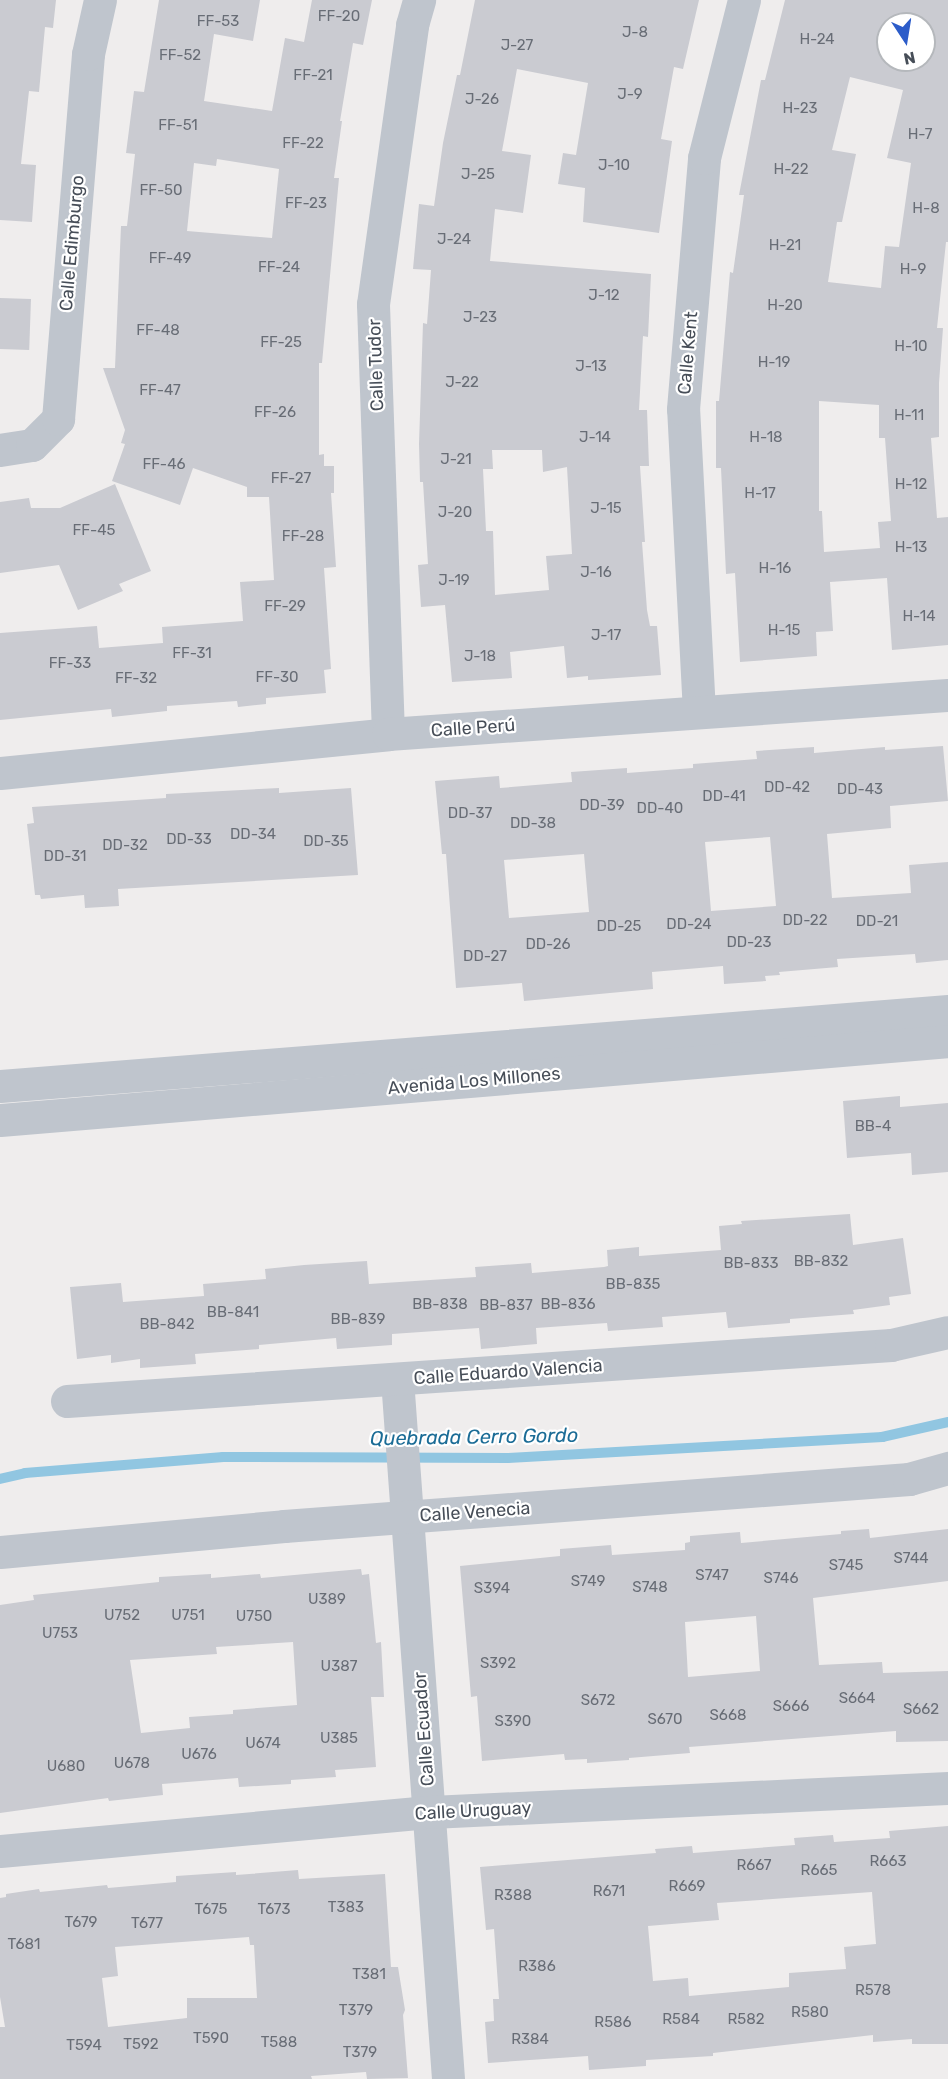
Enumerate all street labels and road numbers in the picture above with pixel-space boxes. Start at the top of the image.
street label: Calle Edimburgo [55,174,89,312]
street label: Calle Kent [674,311,702,395]
street label: Calle Tudor [364,318,388,412]
street label: Calle Perú [430,714,516,742]
street label: Avenida Los Millones [387,1063,561,1099]
street label: Calle Eduardo Valencia [413,1355,603,1389]
street label: Calle Venecia [419,1497,531,1527]
street label: Calle Ecuador [409,1671,439,1787]
street label: Calle Uruguay [414,1797,532,1825]

